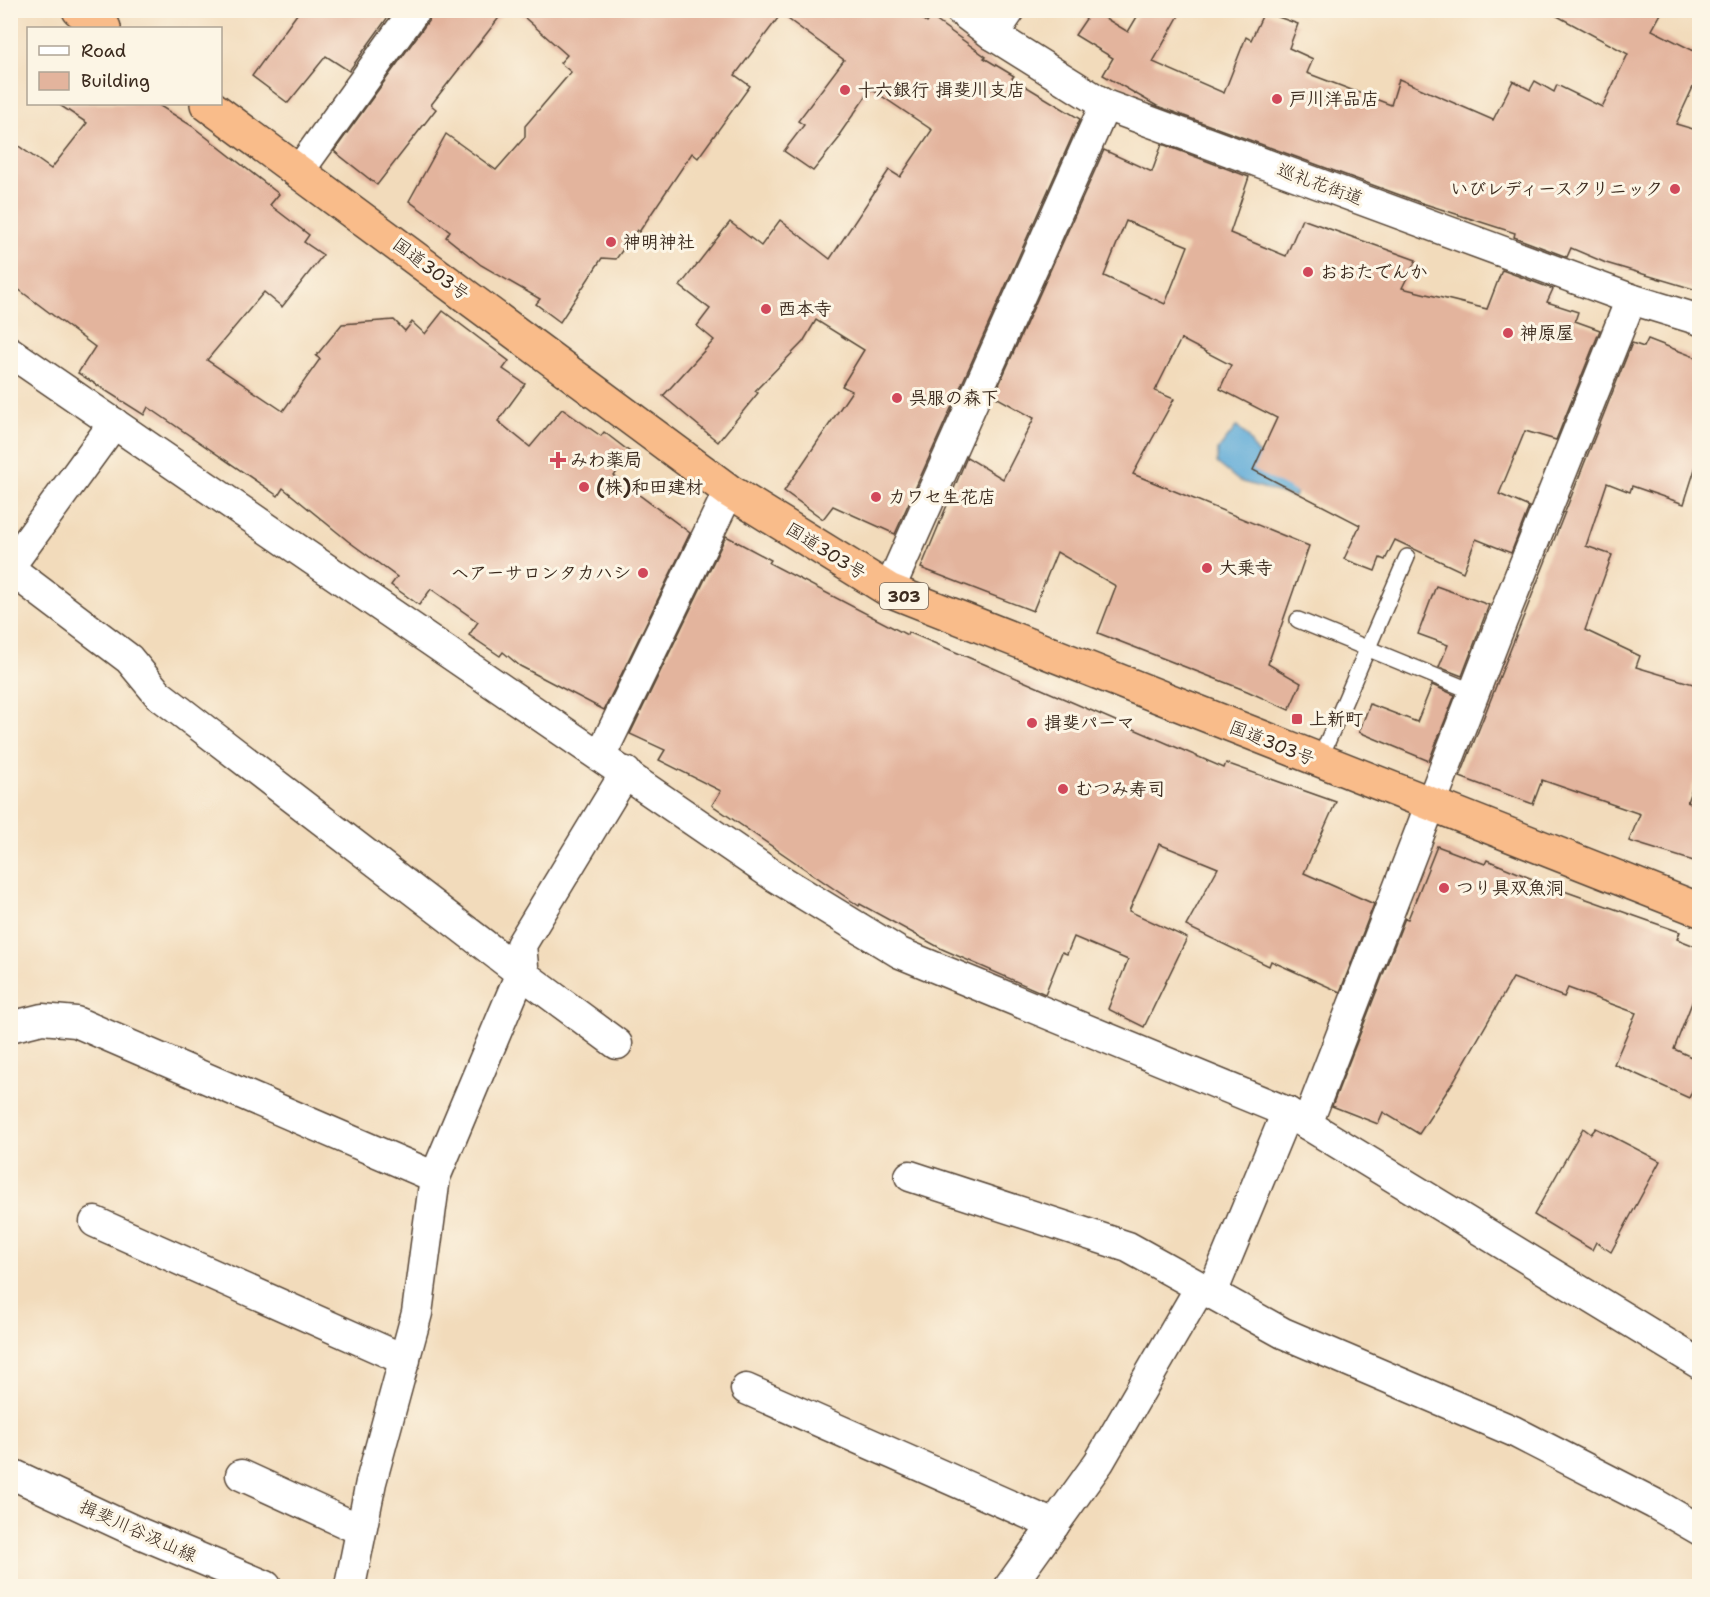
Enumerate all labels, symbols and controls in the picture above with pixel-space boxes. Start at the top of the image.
legend [27,27,222,105]
text: Road [81,39,126,63]
text: Building [81,69,150,93]
place label: 十六銀行 揖斐川支店 [857,78,1025,102]
marker: 十六銀行 揖斐川支店 [838,83,852,97]
place label: 戸川洋品店 [1289,87,1379,111]
marker: 戸川洋品店 [1270,92,1284,106]
street label: 巡礼花街道 [1274,157,1366,211]
place label: いびレディースクリニック [1450,177,1663,201]
marker: いびレディースクリニック [1668,182,1682,196]
place label: 神明神社 [623,230,695,254]
street label: 国道303号 [388,232,474,306]
marker: 神明神社 [604,235,618,249]
place label: おおたでんか [1320,260,1428,284]
marker: おおたでんか [1301,265,1315,279]
place label: 西本寺 [778,297,832,321]
marker: 西本寺 [759,302,773,316]
place label: 神原屋 [1520,321,1574,345]
marker: 神原屋 [1501,326,1515,340]
place label: 呉服の森下 [909,386,999,410]
marker: 呉服の森下 [890,391,904,405]
place label: みわ薬局 [570,448,642,472]
marker: みわ薬局 [551,453,565,467]
place label: (株)和田建材 [596,475,703,499]
marker: (株)和田建材 [577,480,591,494]
place label: カワセ生花店 [888,485,996,509]
marker: カワセ生花店 [869,490,883,504]
street label: 国道303号 [781,517,871,585]
place label: 大乗寺 [1219,556,1273,580]
place label: ヘアーサロンタカハシ [451,561,631,585]
marker: 大乗寺 [1200,561,1214,575]
marker: ヘアーサロンタカハシ [636,566,650,580]
road number: 303 [880,583,928,609]
place label: 上新町 [1309,707,1363,731]
place label: 揖斐パーマ [1044,711,1135,735]
marker: 上新町 [1290,712,1304,726]
street label: 国道303号 [1226,715,1318,771]
marker: 揖斐パーマ [1025,716,1039,730]
place label: むつみ寿司 [1075,777,1165,801]
marker: むつみ寿司 [1056,782,1070,796]
place label: つり具双魚洞 [1456,876,1564,900]
marker: つり具双魚洞 [1437,881,1451,895]
street label: 揖斐川谷汲山線 [76,1494,200,1568]

